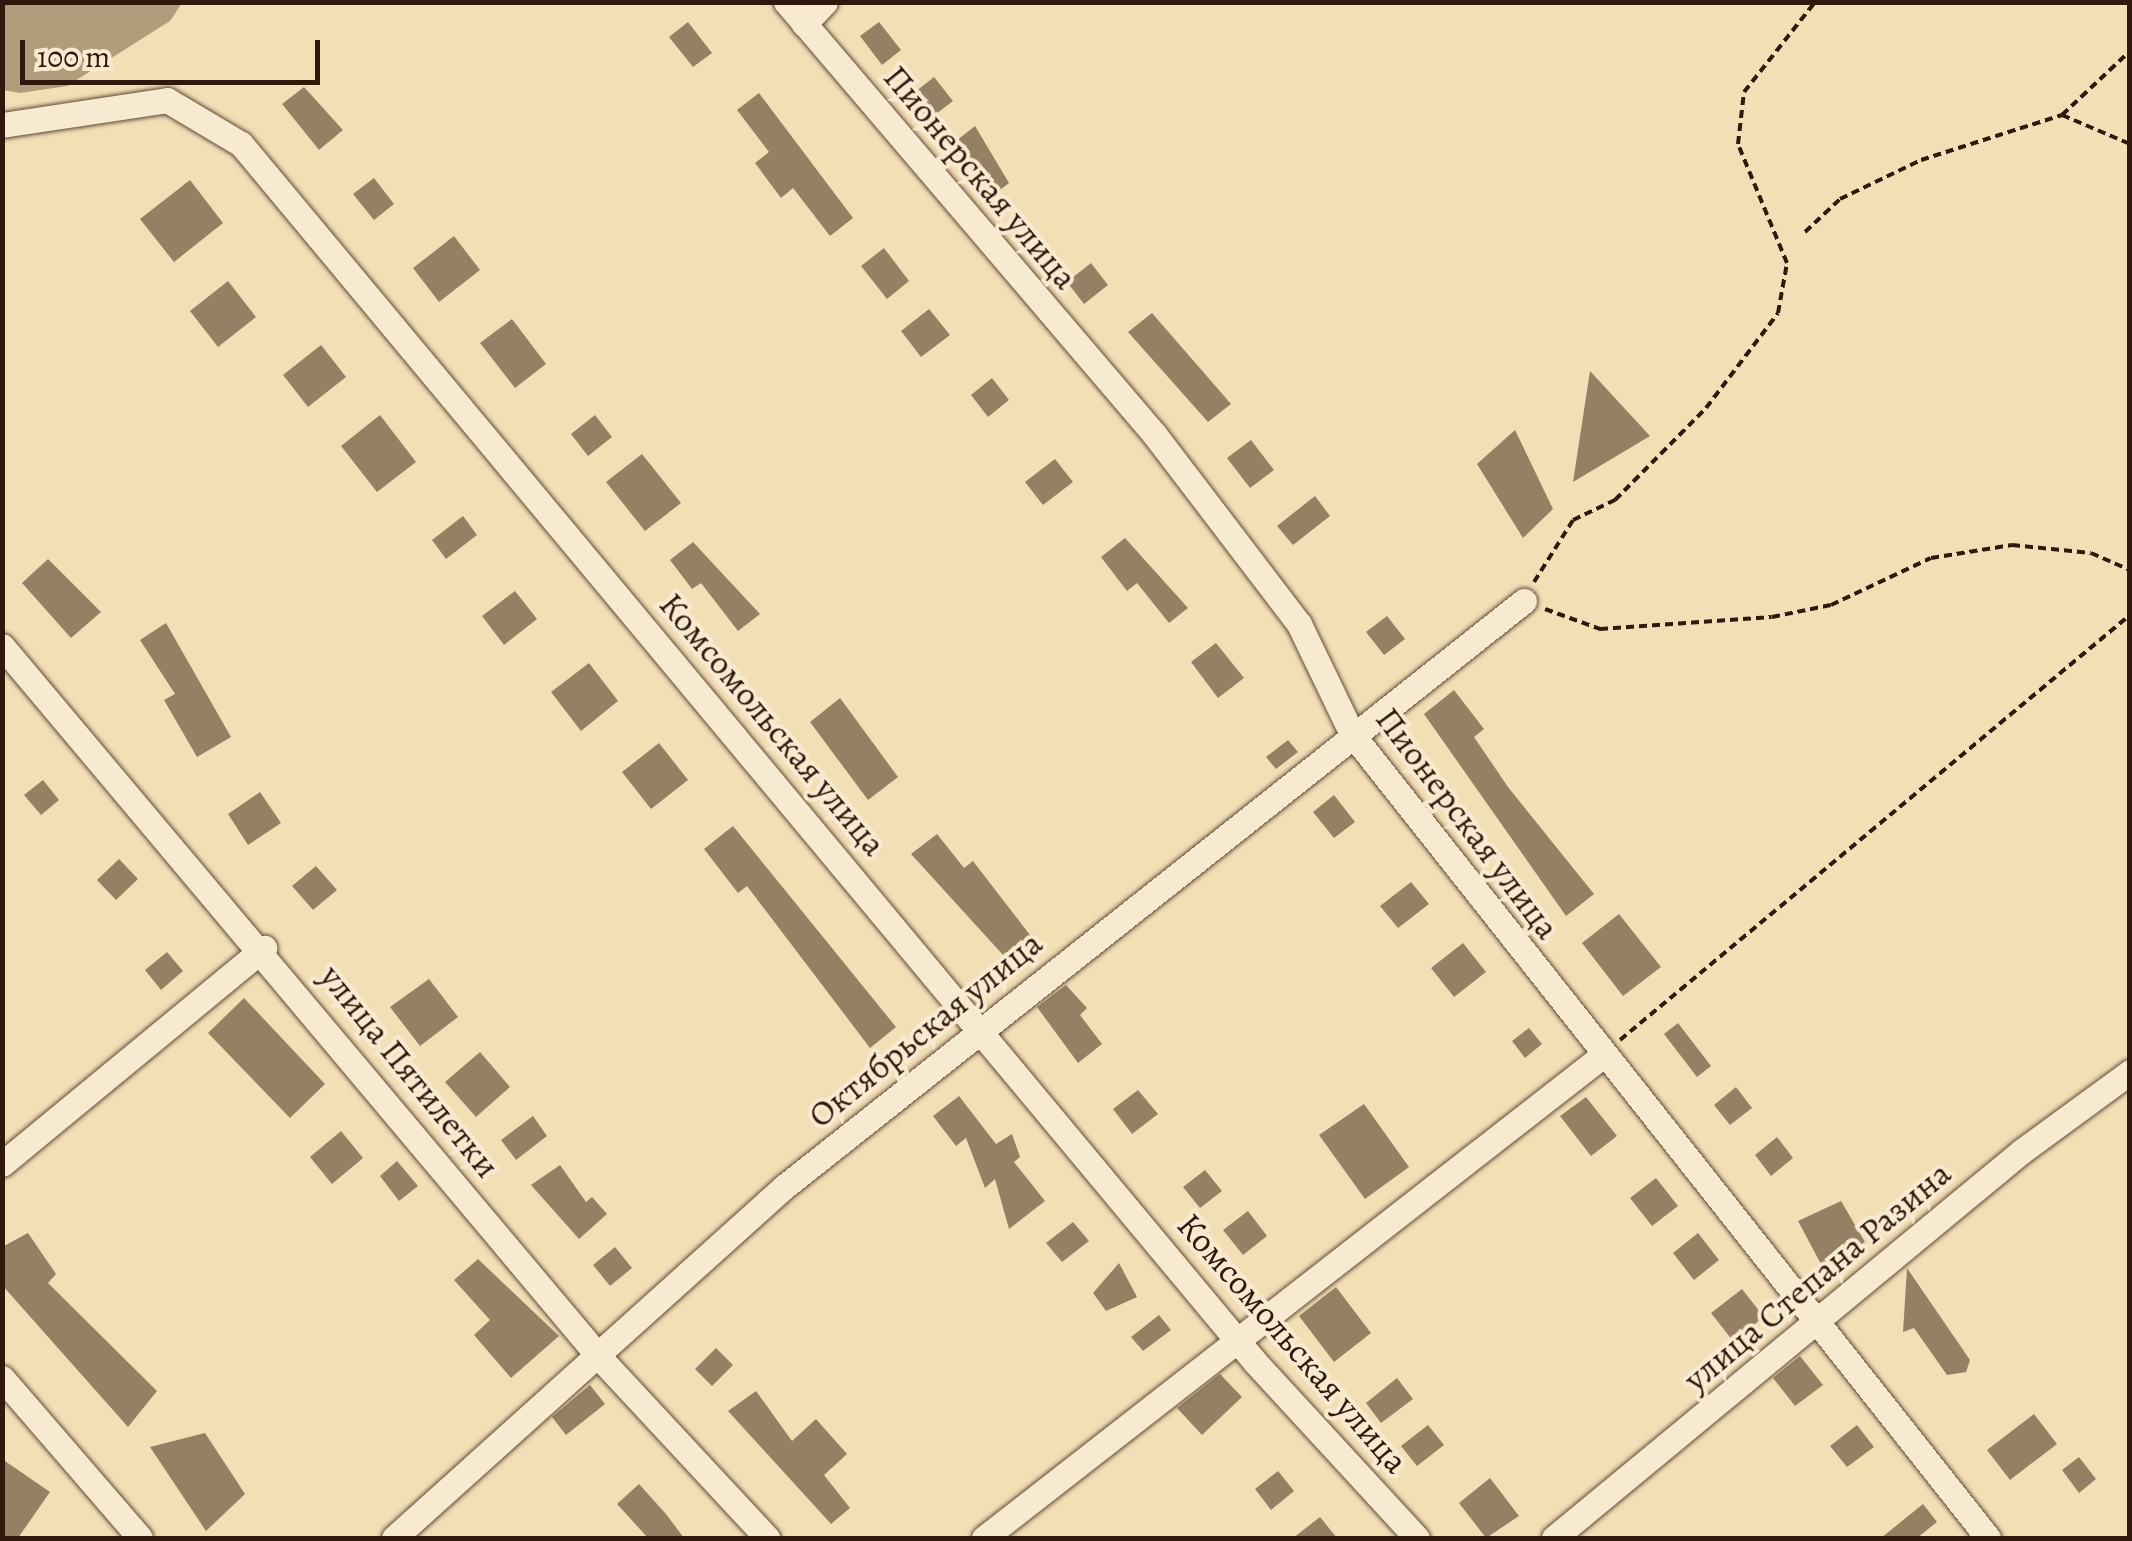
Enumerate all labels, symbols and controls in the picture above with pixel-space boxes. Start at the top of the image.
scale bar [25,20,325,82]
text: 100 m [37,37,110,77]
street label: Пионерская улица [875,56,1087,298]
street label: Комсомольская улица [651,584,895,864]
street label: Пионерская улица [1367,699,1569,947]
street label: Октябрьская улица [800,922,1050,1136]
street label: улица Пятилетки [311,956,509,1186]
street label: улица Степана Разина [1675,1152,1959,1400]
street label: Комсомольская улица [1169,1204,1417,1482]

